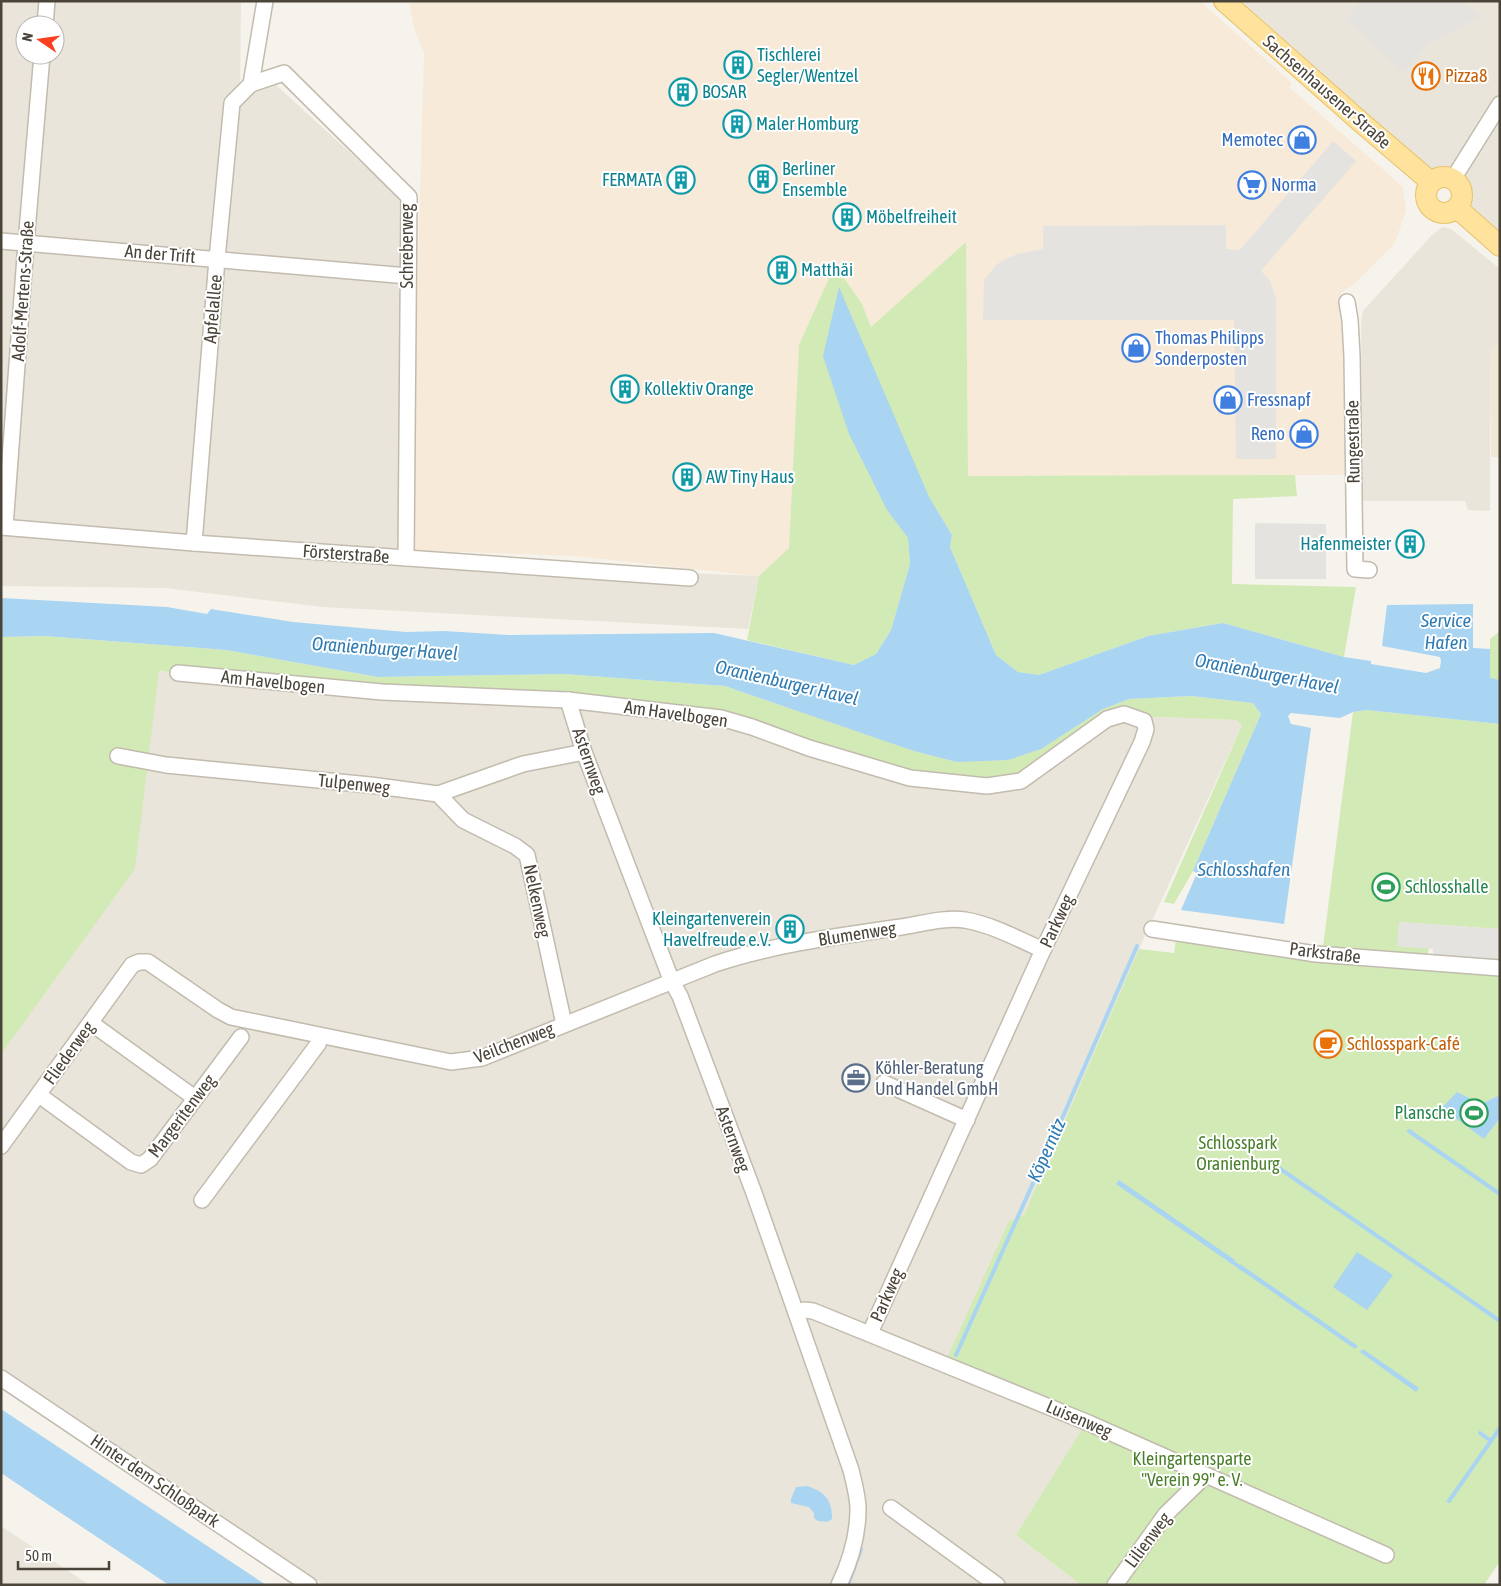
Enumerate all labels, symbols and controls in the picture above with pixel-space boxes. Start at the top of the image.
north arrow [15,15,65,65]
street label: Sachsenhausener Straße [1259,30,1395,153]
text: N [19,31,36,43]
place label: Tischlerei Segler/Wentzel [757,44,859,86]
building icon: Tischlerei Segler/Wentzel [723,50,753,80]
restaurant icon: Pizza8 [1411,61,1441,91]
place label: Pizza8 [1445,65,1487,86]
building icon: BOSAR [668,77,698,107]
place label: BOSAR [702,81,746,102]
building icon: Maler Homburg [722,109,752,139]
place label: Maler Homburg [756,113,859,134]
shop icon: Memotec [1287,125,1317,155]
place label: Memotec [1222,129,1283,150]
place label: Berliner Ensemble [782,158,847,200]
building icon: Berliner Ensemble [748,164,778,194]
building icon: FERMATA [666,165,696,195]
place label: FERMATA [602,169,662,190]
supermarket icon: Norma [1237,170,1267,200]
place label: Norma [1271,174,1317,195]
building icon: Möbelfreiheit [832,202,862,232]
street label: Schreberweg [396,203,417,288]
place label: Möbelfreiheit [866,206,957,227]
street label: Adolf-Mertens-Straße [7,220,38,362]
street label: An der Trift [124,240,196,267]
building icon: Matthäi [767,255,797,285]
place label: Matthäi [801,259,853,280]
street label: Apfelallee [199,274,226,344]
place label: Thomas Philipps Sonderposten [1155,327,1264,369]
shop icon: Thomas Philipps Sonderposten [1121,333,1151,363]
building icon: Kollektiv Orange [610,374,640,404]
place label: Kollektiv Orange [644,378,754,399]
shop icon: Fressnapf [1213,385,1243,415]
place label: Fressnapf [1247,389,1311,410]
street label: Rungestraße [1341,400,1364,484]
shop icon: Reno [1289,419,1319,449]
place label: Reno [1251,423,1285,444]
building icon: AW Tiny Haus [672,462,702,492]
place label: AW Tiny Haus [706,466,794,487]
building icon: Hafenmeister [1395,529,1425,559]
place label: Hafenmeister [1300,533,1392,554]
street label: Försterstraße [302,540,390,567]
water label: Service Hafen [1420,609,1471,653]
water label: Oranienburger Havel [311,632,459,664]
water label: Oranienburger Havel [1193,648,1341,698]
water label: Oranienburger Havel [713,655,861,709]
street label: Am Havelbogen [220,666,326,697]
street label: Am Havelbogen [623,696,729,731]
street label: Asternweg [568,725,611,797]
street label: Tulpenweg [317,769,391,798]
water label: Schlosshafen [1197,858,1290,880]
street label: Nelkenweg [519,862,556,940]
sports icon: Schlosshalle [1371,872,1401,902]
place label: Schlosshalle [1405,876,1488,897]
street label: Parkweg [1035,890,1078,951]
place label: Kleingartenverein Havelfreude e.V. [652,908,771,950]
building icon: Kleingartenverein Havelfreude e.V. [775,914,805,944]
street label: Blumenweg [817,917,898,950]
street label: Parkstraße [1288,938,1362,967]
street label: Fliederweg [39,1017,99,1088]
street label: Veilchenweg [471,1018,557,1067]
cafe icon: Schlosspark-Café [1313,1029,1343,1059]
place label: Schlosspark-Café [1347,1033,1460,1054]
place label: Köhler-Beratung Und Handel GmbH [875,1057,998,1099]
office icon: Köhler-Beratung Und Handel GmbH [841,1063,871,1093]
street label: Margeritenweg [144,1070,220,1161]
sports icon: Plansche [1459,1098,1489,1128]
place label: Plansche [1394,1102,1455,1123]
street label: Asternweg [712,1103,755,1175]
water label: Köpernitz [1022,1115,1070,1185]
park label: Schlosspark Oranienburg [1196,1132,1280,1174]
street label: Parkweg [865,1264,908,1325]
street label: Luisenweg [1043,1395,1116,1442]
street label: Hinter dem Schloßpark [87,1430,224,1532]
park label: Kleingartensparte "Verein 99" e. V. [1133,1448,1251,1490]
street label: Lilienweg [1120,1508,1175,1571]
scale bar [18,1538,109,1570]
text: 50 m [25,1547,52,1564]

